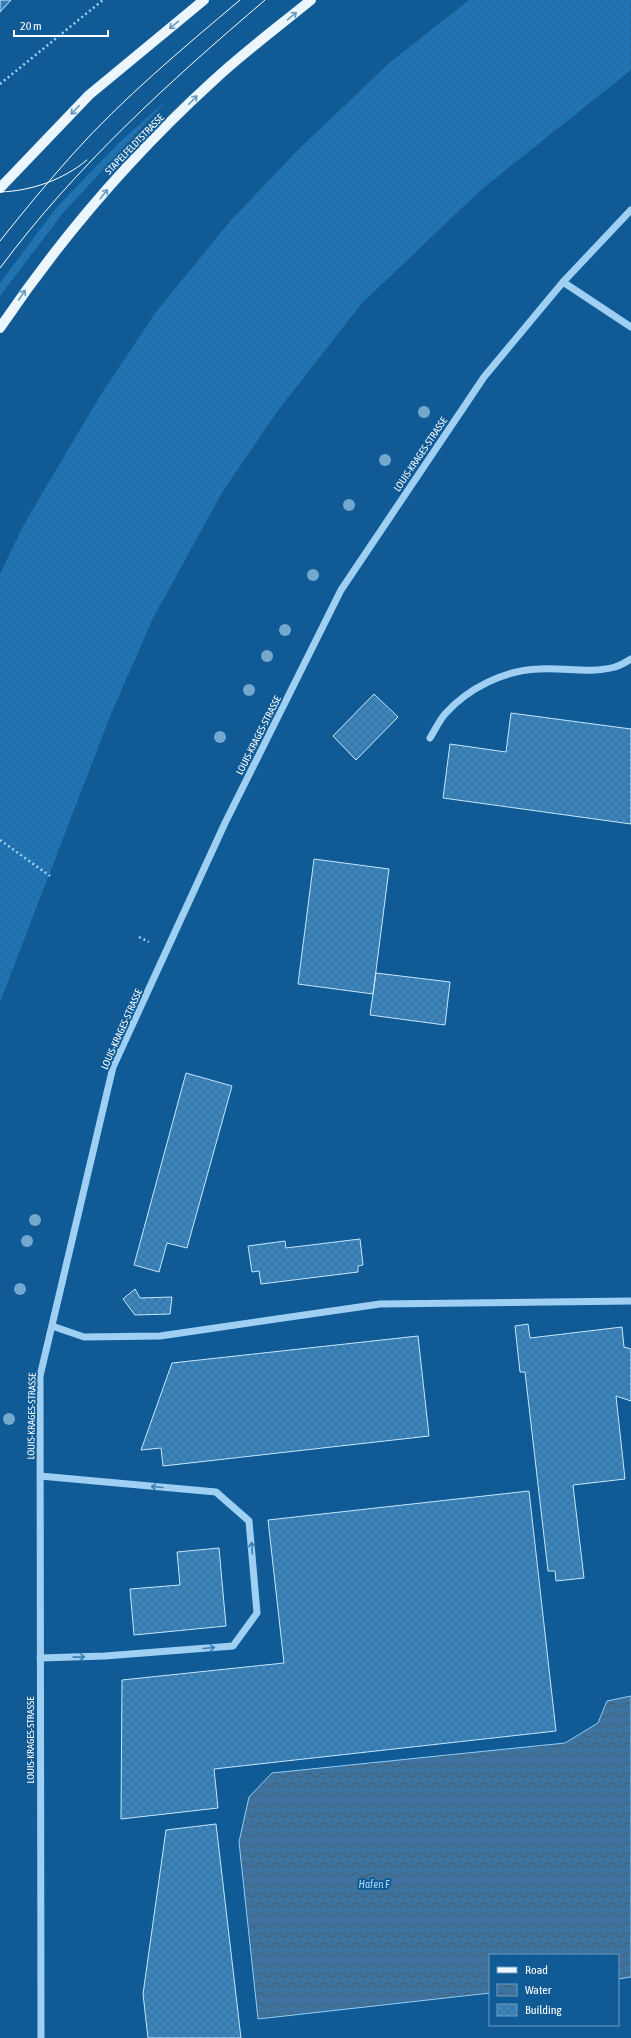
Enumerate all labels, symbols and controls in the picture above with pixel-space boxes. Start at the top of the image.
one-way arrow [286,11,297,20]
scale bar [14,12,108,38]
text: 20 m [20,19,42,33]
one-way arrow [169,20,179,29]
one-way arrow [188,95,198,105]
one-way arrow [71,105,80,115]
street label: STAPELFELDTSTRASSE [103,112,166,177]
one-way arrow [99,189,108,200]
one-way arrow [18,290,26,301]
street label: LOUIS-KRAGES-STRASSE [392,415,450,493]
street label: LOUIS-KRAGES-STRASSE [234,693,283,776]
street label: LOUIS-KRAGES-STRASSE [99,987,144,1071]
street label: LOUIS-KRAGES-STRASSE [25,1372,38,1460]
one-way arrow [151,1484,164,1491]
one-way arrow [248,1542,255,1555]
one-way arrow [202,1644,215,1651]
one-way arrow [72,1653,85,1661]
street label: LOUIS-KRAGES-STRASSE [25,1696,36,1783]
water label: Hafen F [359,1878,390,1890]
legend [489,1954,619,2026]
text: Road [525,1963,548,1977]
text: Water [525,1983,552,1997]
text: Building [525,2003,563,2017]

